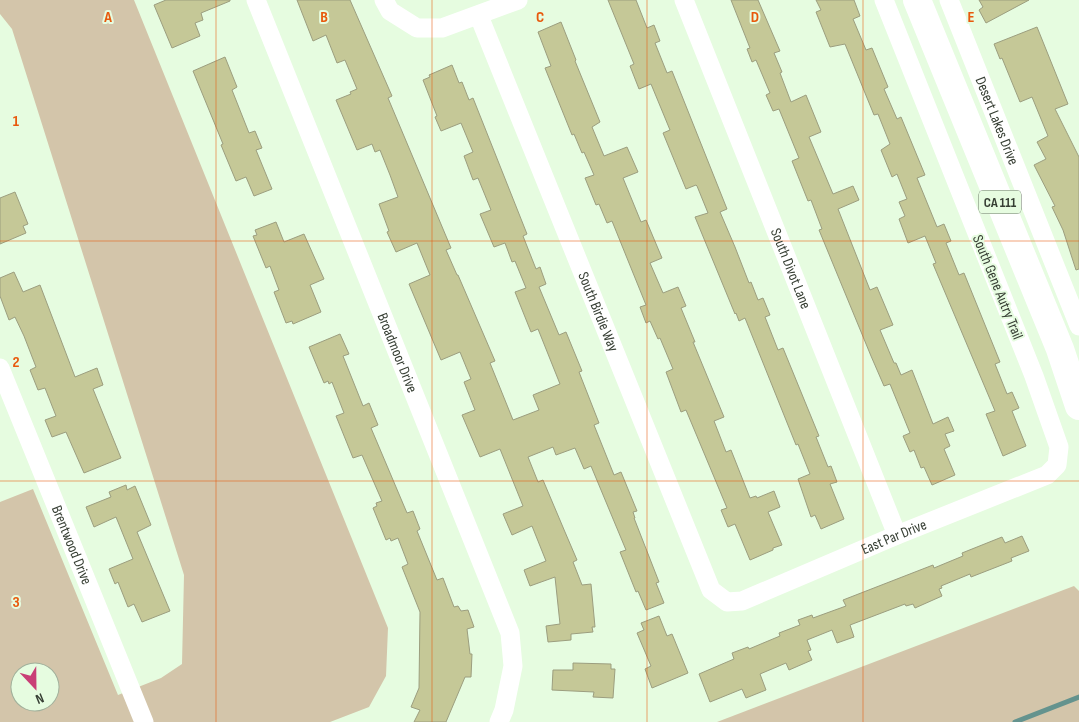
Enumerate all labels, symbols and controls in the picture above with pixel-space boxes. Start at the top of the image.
text: A [103,8,112,27]
text: B [320,8,328,27]
text: C [536,8,544,27]
text: D [751,8,759,27]
text: E [968,8,975,27]
street label: Desert Lakes Drive [971,74,1023,168]
text: 1 [13,112,20,131]
road number: CA 111 [979,190,1021,213]
street label: South Divot Lane [766,226,815,312]
street label: South Gene Autry Trail [968,232,1027,342]
street label: South Birdie Way [573,269,623,355]
street label: Broadmoor Drive [373,310,422,395]
text: 2 [12,353,20,372]
street label: Brentwood Drive [47,503,96,587]
street label: East Par Drive [858,515,929,559]
text: 3 [12,593,20,612]
north arrow [10,662,60,712]
text: N [33,689,46,708]

